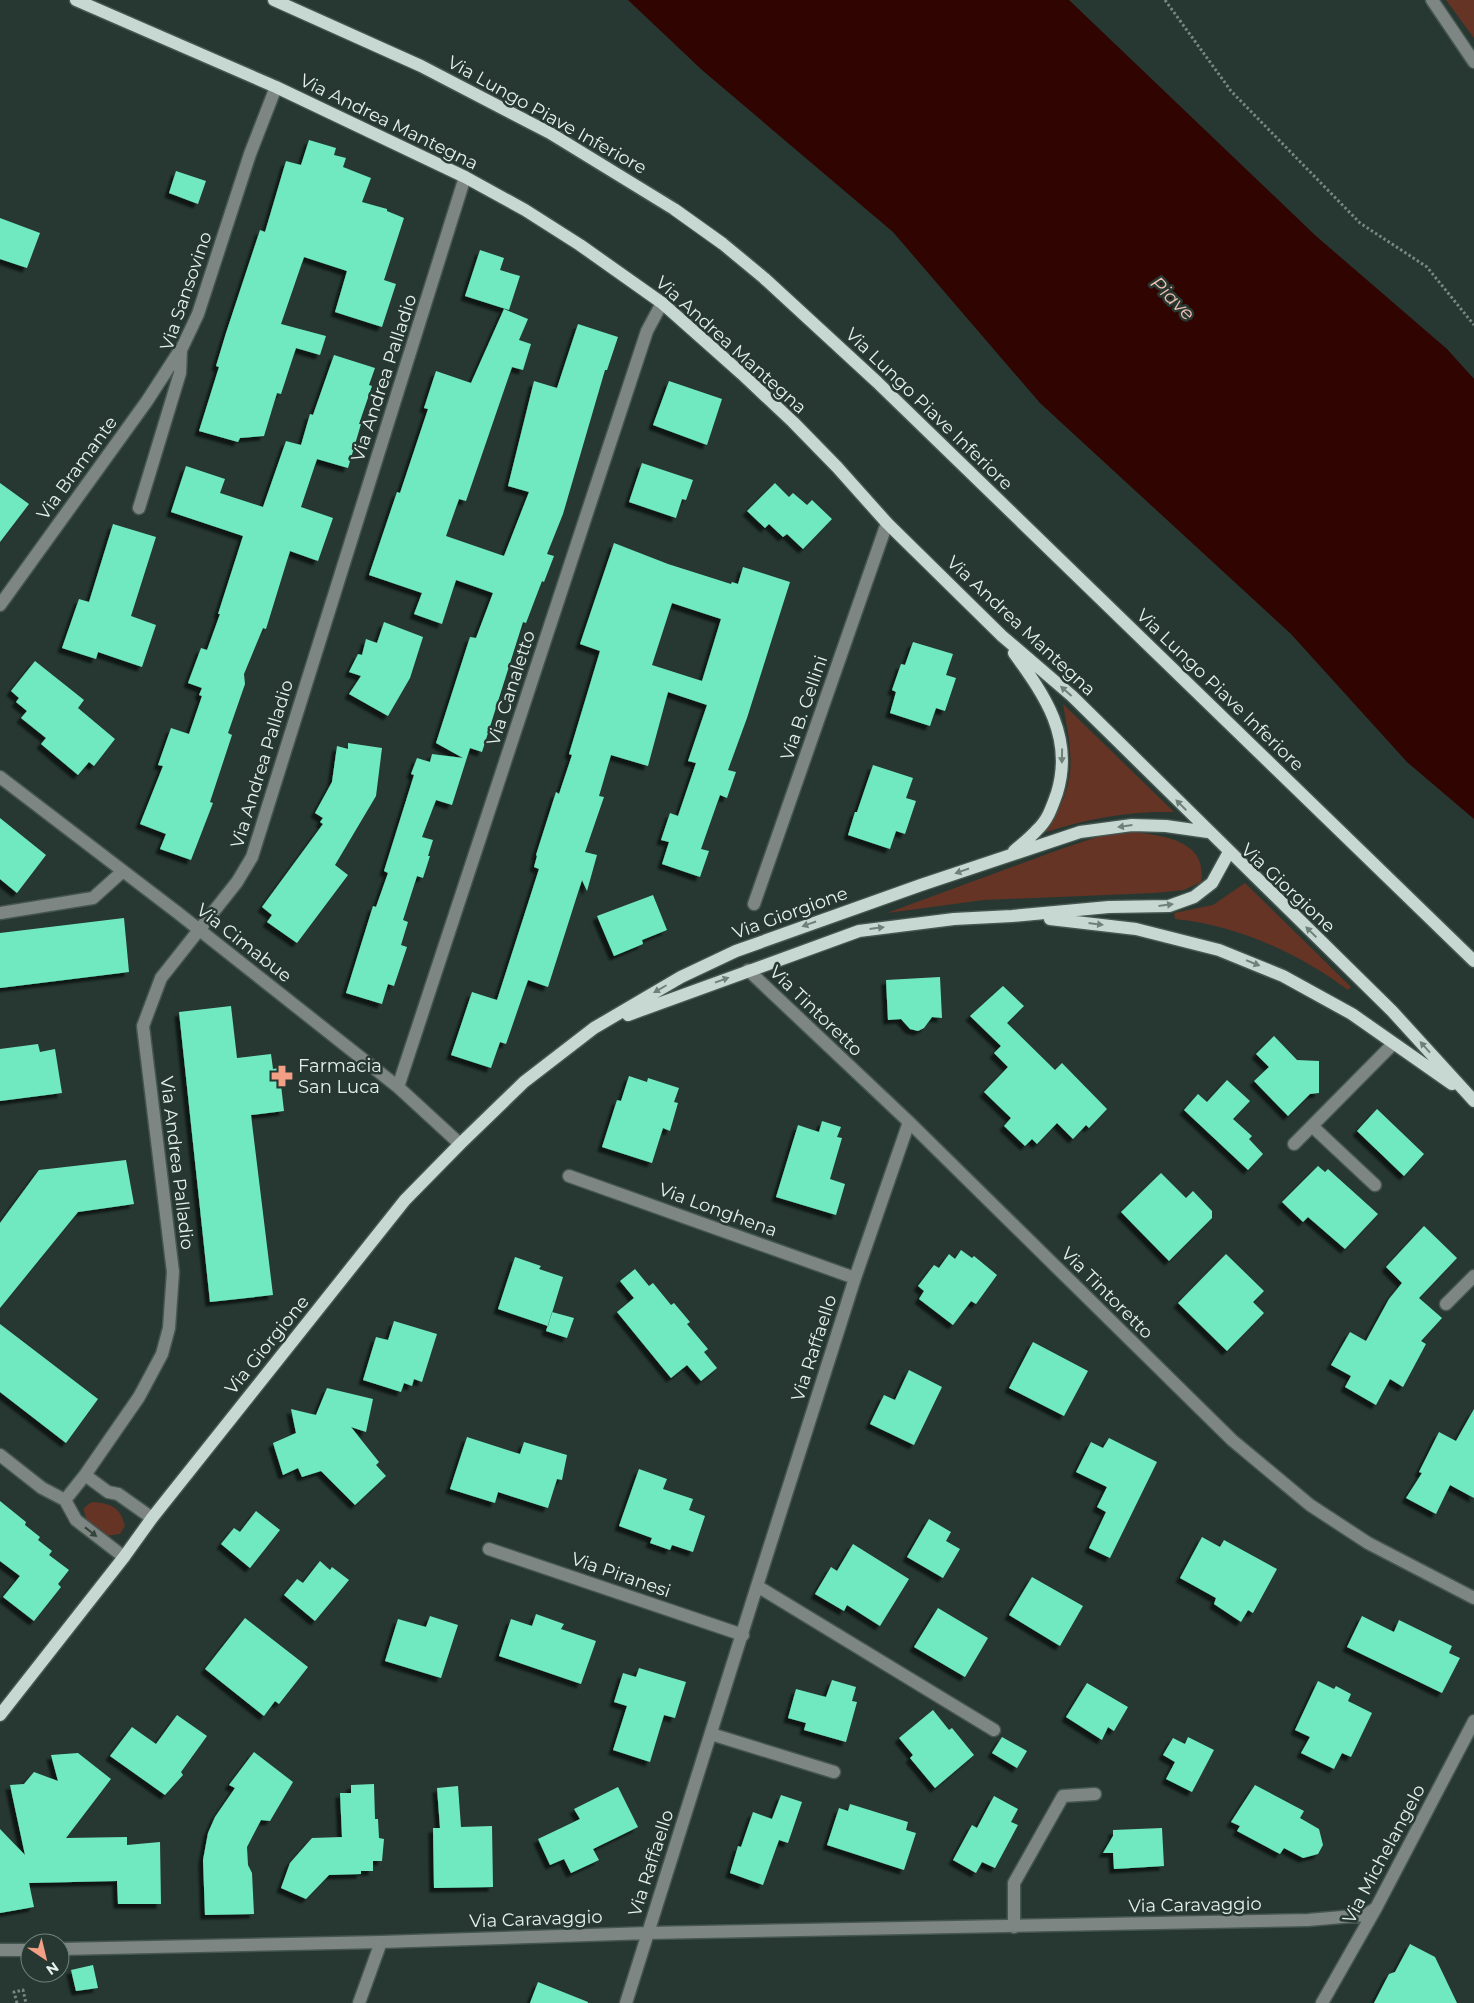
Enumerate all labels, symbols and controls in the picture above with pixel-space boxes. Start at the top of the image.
street label: Via Lungo Piave Inferiore [444,51,651,179]
street label: Via Andrea Mantegna [296,69,482,175]
street label: Via Sansovino [155,229,217,353]
street label: Via Andrea Mantegna [651,271,811,419]
water label: Piave [1146,271,1200,325]
street label: Via Andrea Palladio [347,292,421,464]
street label: Via Lungo Piave Inferiore [841,323,1017,495]
street label: Via Bramante [32,412,122,524]
street label: Via Andrea Mantegna [942,551,1100,701]
street label: Via Lungo Piave Inferiore [1132,604,1308,776]
street label: Via Canaletto [482,628,540,748]
street label: Via B. Cellini [776,653,832,763]
street label: Via Andrea Palladio [226,677,298,851]
one-way arrow [1060,685,1072,697]
one-way arrow [1058,748,1066,764]
one-way arrow [1175,799,1187,811]
one-way arrow [1116,822,1132,830]
street label: Via Giorgione [1236,839,1340,937]
one-way arrow [955,868,970,875]
street label: Via Giorgione [729,882,851,944]
street label: Via Cimabue [192,899,296,987]
one-way arrow [1158,901,1174,909]
one-way arrow [801,920,816,928]
one-way arrow [1088,920,1104,928]
one-way arrow [870,924,886,932]
one-way arrow [1305,926,1317,938]
one-way arrow [1246,960,1260,968]
street label: Via Tintoretto [765,961,867,1061]
one-way arrow [714,976,729,983]
one-way arrow [654,985,667,994]
one-way arrow [1419,1042,1431,1054]
place label: Farmacia San Luca [298,1055,382,1098]
pharmacy icon: Farmacia San Luca [269,1063,295,1089]
street label: Via Andrea Palladio [155,1075,199,1251]
street label: Via Longhena [656,1178,780,1242]
street label: Via Tintoretto [1056,1242,1158,1344]
street label: Via Giorgione [220,1291,314,1399]
street label: Via Raffaello [786,1292,842,1404]
one-way arrow [84,1526,97,1537]
street label: Via Piranesi [568,1548,674,1602]
street label: Via Michelangelo [1338,1781,1430,1927]
street label: Via Raffaello [623,1807,679,1919]
street label: Via Caravaggio [1128,1893,1262,1917]
street label: Via Caravaggio [469,1906,603,1932]
north arrow [20,1933,70,1983]
text: N [43,1958,62,1979]

